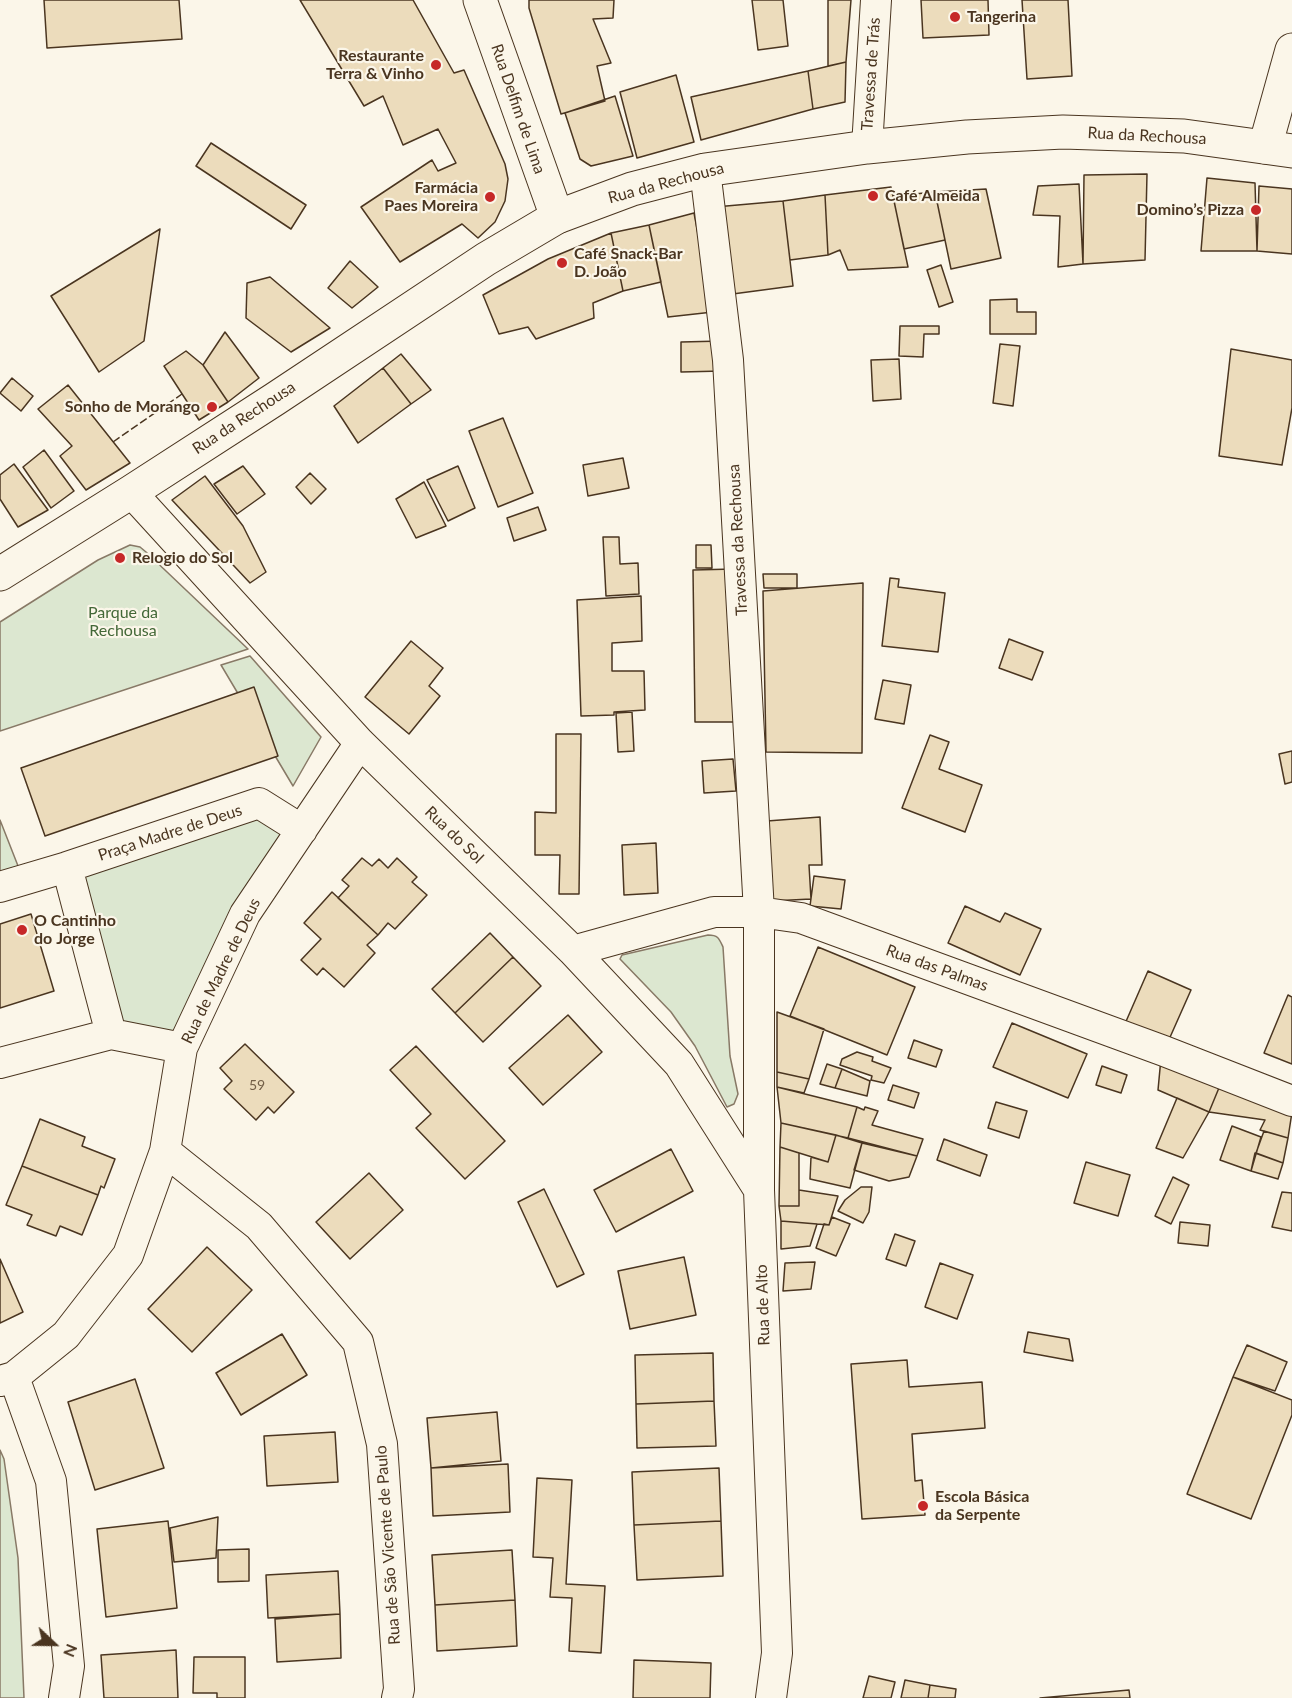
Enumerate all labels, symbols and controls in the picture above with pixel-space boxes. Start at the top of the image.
place label: Tangerina [967,7,1036,27]
marker: Tangerina [948,10,962,24]
street label: Travessa de Trás [857,17,885,131]
street label: Rua Delfim de Lima [487,42,549,176]
place label: Restaurante Terra & Vinho [326,46,424,84]
marker: Restaurante Terra & Vinho [429,58,443,72]
street label: Rua da Rechousa [1087,123,1207,149]
street label: Rua da Rechousa [606,158,726,208]
place label: Farmácia Paes Moreira [384,178,478,216]
place label: Café Almeida [885,186,980,206]
marker: Café Almeida [866,189,880,203]
marker: Farmácia Paes Moreira [483,190,497,204]
place label: Domino’s Pizza [1137,200,1244,220]
marker: Domino’s Pizza [1249,203,1263,217]
place label: Café Snack-Bar D. João [574,244,683,282]
marker: Café Snack-Bar D. João [555,256,569,270]
street label: Rua da Rechousa [189,378,299,458]
place label: Sonho de Morango [65,397,200,417]
marker: Sonho de Morango [205,400,219,414]
street label: Travessa da Rechousa [724,464,752,616]
place label: Relogio do Sol [132,548,233,568]
marker: Relogio do Sol [113,551,127,565]
park label: Parque da Rechousa [88,603,158,641]
street label: Praça Madre de Deus [96,801,244,865]
street label: Rua do Sol [421,802,487,868]
street label: Rua de Madre de Deus [177,895,265,1047]
place label: O Cantinho do Jorge [34,911,116,949]
marker: O Cantinho do Jorge [15,923,29,937]
street label: Rua das Palmas [883,941,991,995]
house number: 59 [249,1077,265,1093]
street label: Rua de Alto [752,1264,774,1346]
street label: Rua de São Vicente de Paulo [371,1445,405,1645]
place label: Escola Básica da Serpente [935,1487,1029,1525]
marker: Escola Básica da Serpente [916,1499,930,1513]
north arrow [24,1614,84,1674]
text: N [60,1642,82,1660]

